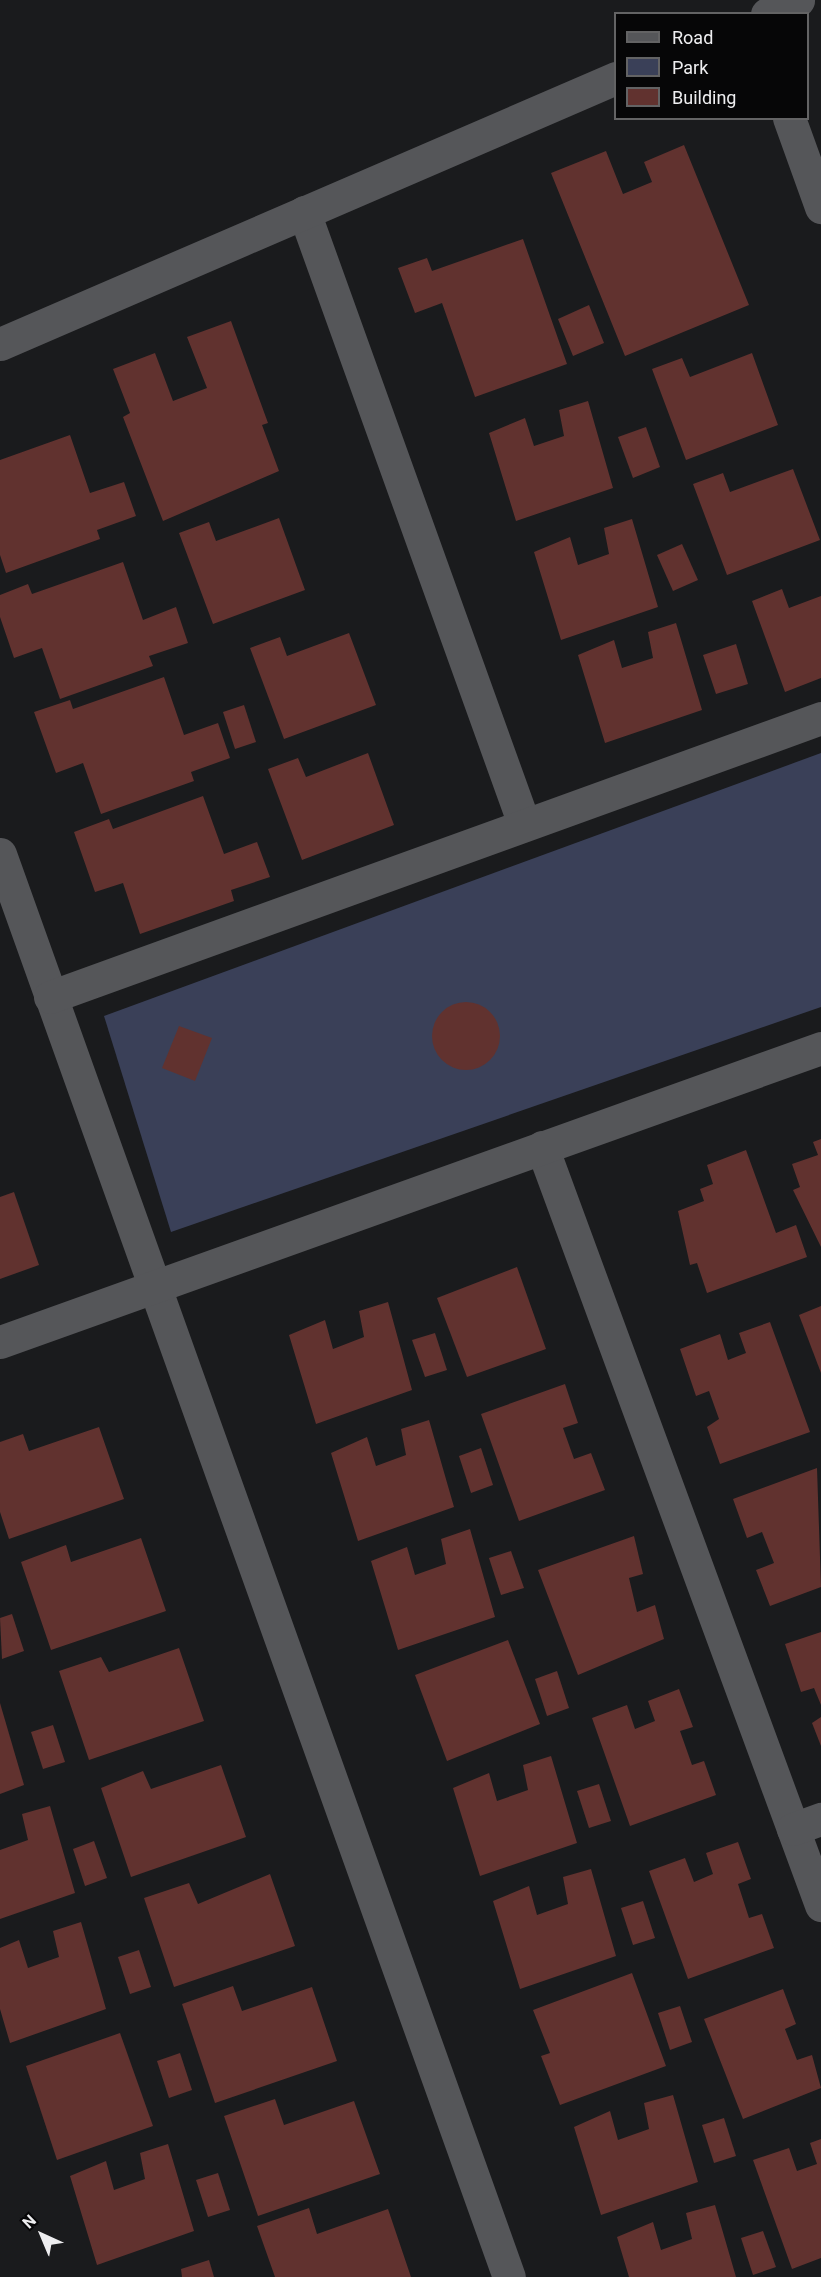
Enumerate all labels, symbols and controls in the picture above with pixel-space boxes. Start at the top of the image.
legend [614,12,809,120]
text: Road [672,27,713,48]
text: Park [672,57,708,78]
text: Building [672,87,736,108]
north arrow [12,2205,72,2265]
text: N [18,2211,40,2232]

